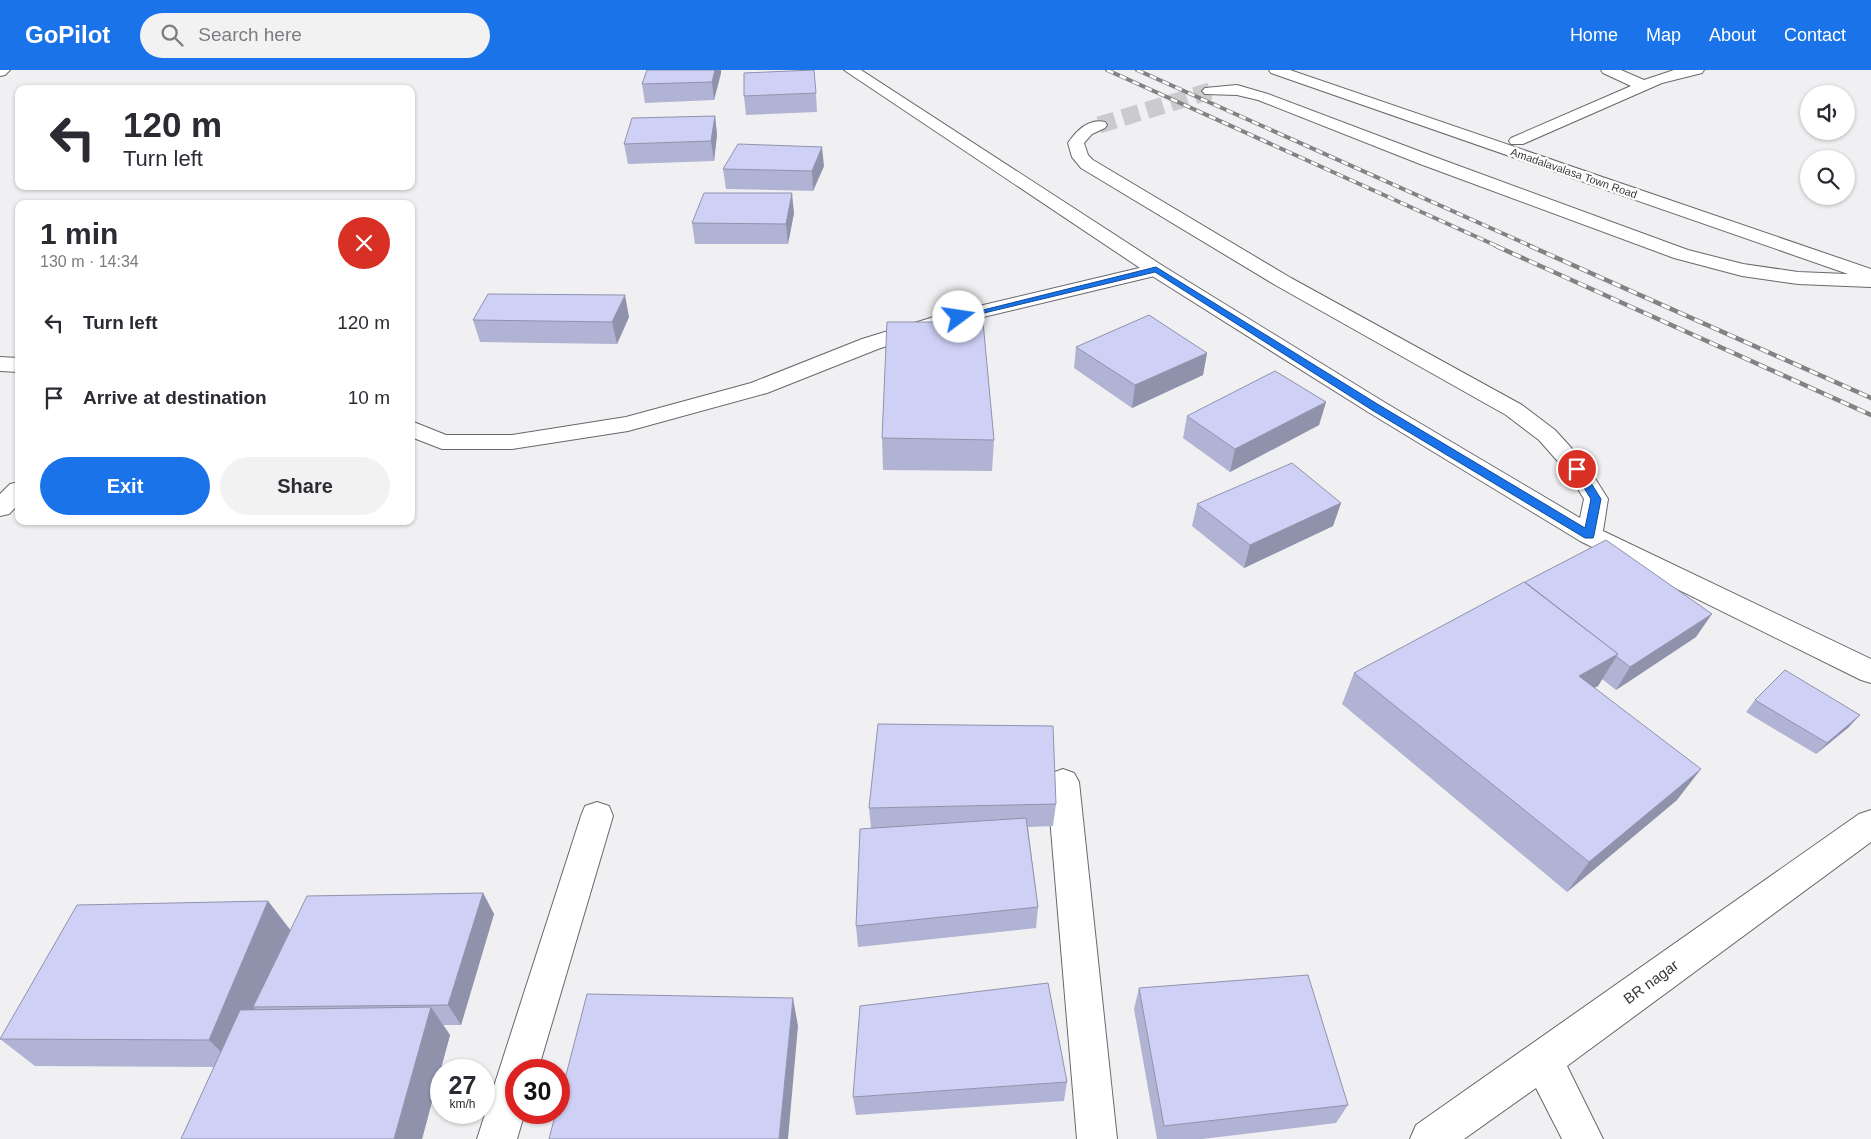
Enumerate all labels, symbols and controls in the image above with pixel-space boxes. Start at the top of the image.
search box [140,13,490,58]
text: GoPilot [25,21,110,48]
icon: search [158,21,186,49]
text: Search here [198,24,302,45]
text: Home [1570,25,1618,45]
text: Map [1646,25,1681,45]
text: About [1709,25,1756,45]
text: Contact [1784,25,1846,45]
map controls [1800,85,1855,205]
button: sound [1800,85,1855,140]
icon: left [40,105,105,170]
text: 120 m [123,105,222,144]
text: Turn left [123,146,203,171]
street label: Amadalavalasa Town Road [1509,146,1639,200]
button: search [1800,150,1855,205]
text: 1 min [40,217,118,250]
button: close [338,217,390,269]
text: 130 m · 14:34 [40,253,139,270]
position arrow [932,290,984,342]
icon: left [40,309,68,337]
text: Turn left [83,312,158,333]
text: 120 m [337,312,390,333]
icon: arrive [40,384,68,412]
text: Arrive at destination [83,387,267,408]
text: 10 m [348,387,390,408]
pin [1556,448,1598,490]
icon: arrive [1563,455,1591,483]
button: Exit [40,457,210,515]
button: Share [220,457,390,515]
street label: BR nagar [1620,956,1681,1007]
speed limit sign: 30 [505,1059,570,1124]
text: 27 [449,1071,476,1099]
text: km/h [449,1097,476,1111]

